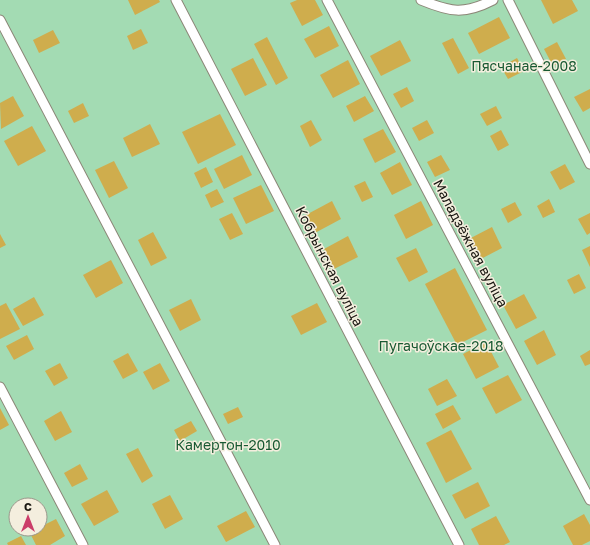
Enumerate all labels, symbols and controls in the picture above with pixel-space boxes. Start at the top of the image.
park label: Пясчанае-2008 [471,57,577,74]
street label: Маладзёжная вуліца [430,176,512,310]
street label: Кобрынская вуліца [292,203,368,329]
park label: Пугачоўскае-2018 [379,337,503,354]
park label: Камертон-2010 [175,436,281,453]
north arrow [8,497,48,537]
text: С [24,500,32,513]

